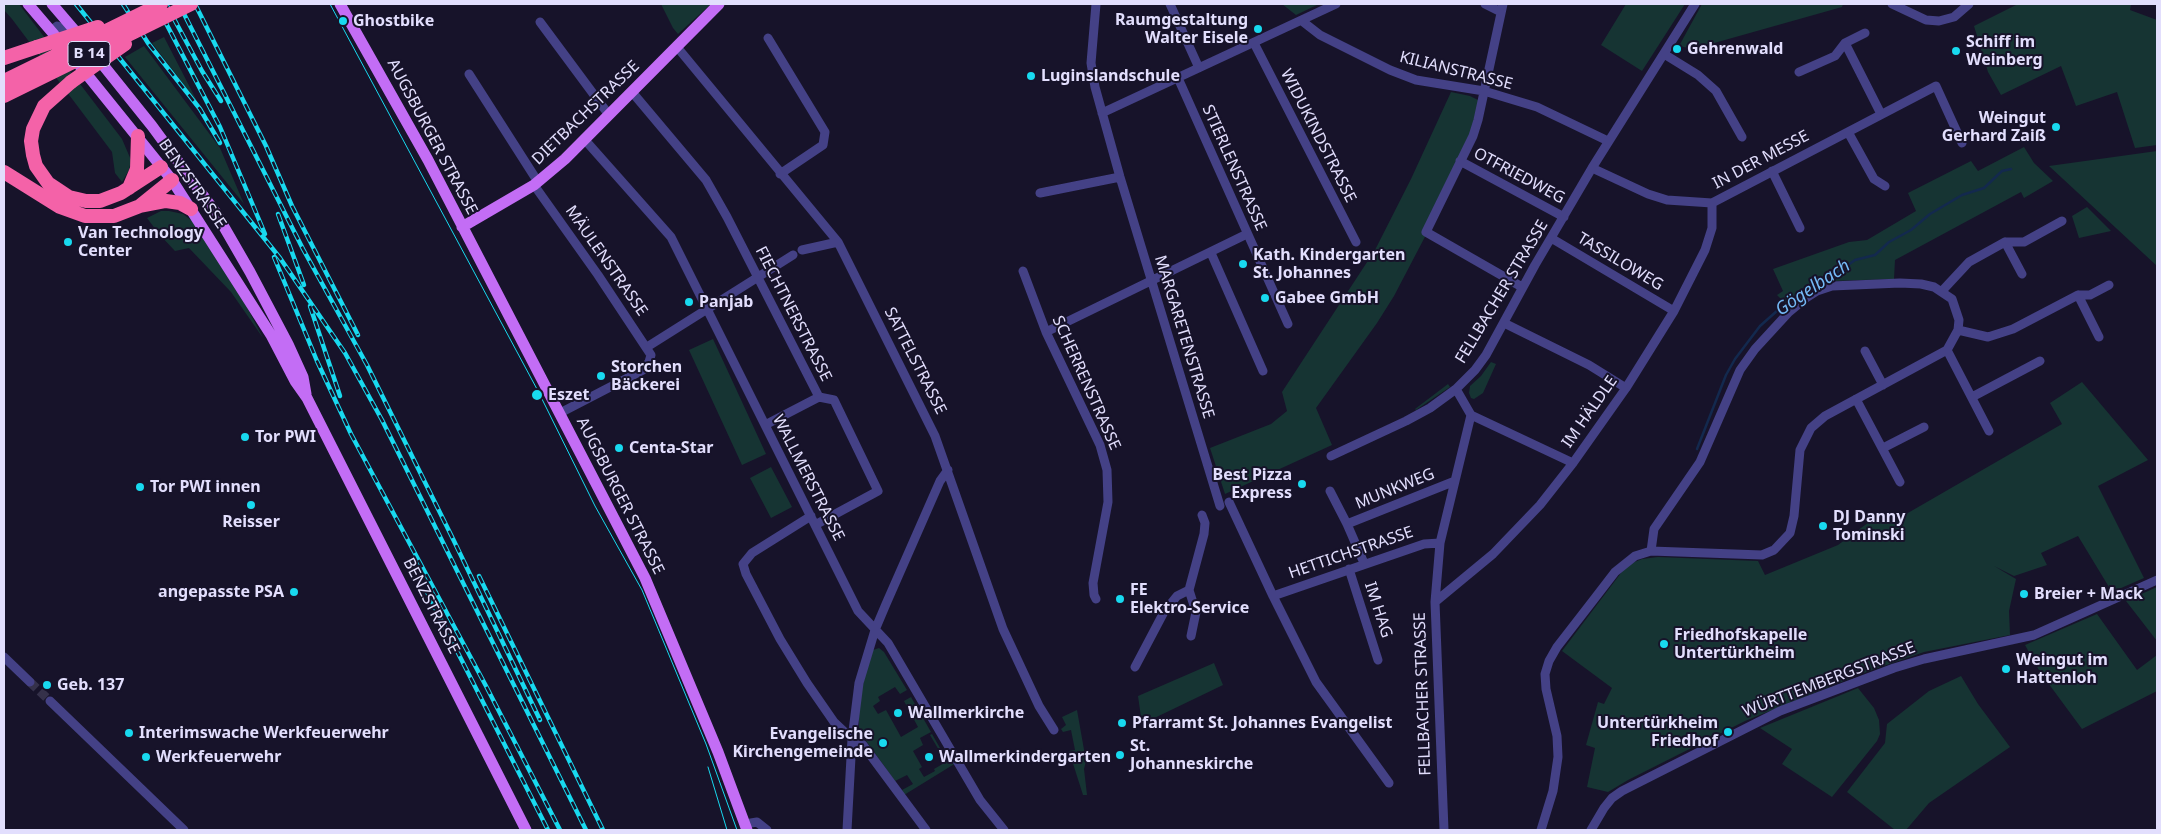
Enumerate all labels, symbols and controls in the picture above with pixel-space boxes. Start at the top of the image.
place label: Raumgestaltung Walter Eisele [1115,10,1248,48]
place label: Ghostbike [353,11,434,31]
marker: Ghostbike [337,15,349,27]
marker: Raumgestaltung Walter Eisele [1252,23,1264,35]
place label: Schiff im Weinberg [1966,32,2043,70]
place label: Gehrenwald [1687,39,1783,59]
road number: B 14 [68,42,110,66]
marker: Gehrenwald [1671,43,1683,55]
marker: Schiff im Weinberg [1950,45,1962,57]
street label: KILIANSTRASSE [1397,48,1515,94]
street label: AUGSBURGER STRASSE [383,56,481,218]
street label: DIETBACHSTRASSE [528,57,644,169]
place label: Luginslandschule [1041,66,1180,86]
street label: WIDUKINDSTRASSE [1276,66,1360,206]
marker: Luginslandschule [1025,70,1037,82]
street label: STIERLENSTRASSE [1198,102,1270,234]
place label: Weingut Gerhard Zaiß [1942,108,2046,146]
marker: Weingut Gerhard Zaiß [2050,121,2062,133]
street label: IN DER MESSE [1710,127,1812,193]
street label: BENZSTRASSE [154,136,230,232]
street label: OTFRIEDWEG [1470,144,1568,208]
street label: MÄULENSTRASSE [561,202,651,320]
street label: FELLBACHER STRASSE [1452,217,1552,367]
place label: Van Technology Center [78,223,203,261]
street label: TASSILOWEG [1574,229,1666,295]
marker: Van Technology Center [62,236,74,248]
street label: FIECHTNERSTRASSE [751,243,835,385]
place label: Kath. Kindergarten St. Johannes [1253,245,1405,283]
street label: MARGARETENSTRASSE [1150,253,1218,421]
water label: Gögelbach [1771,255,1855,321]
marker: Kath. Kindergarten St. Johannes [1237,258,1249,270]
place label: Gabee GmbH [1275,288,1379,308]
place label: Panjab [699,292,753,312]
marker: Gabee GmbH [1259,292,1271,304]
marker: Panjab [683,296,695,308]
street label: SATTELSTRASSE [880,304,950,418]
street label: SCHERRENSTRASSE [1048,313,1124,453]
place label: Storchen Bäckerei [611,357,682,395]
marker: Storchen Bäckerei [595,370,607,382]
street label: IM HÄLDLE [1558,372,1622,452]
place label: Eszet [548,385,589,405]
marker: Eszet [530,388,544,402]
street label: WALLMERSTRASSE [768,412,848,544]
street label: AUGSBURGER STRASSE [572,414,668,578]
place label: Tor PWI [255,427,316,447]
marker: Tor PWI [239,431,251,443]
place label: Centa-Star [629,438,713,458]
marker: Centa-Star [613,442,625,454]
street label: MUNKWEG [1353,464,1437,514]
place label: Best Pizza Express [1213,465,1292,503]
place label: Tor PWI innen [150,477,261,497]
marker: Best Pizza Express [1296,478,1308,490]
marker: Tor PWI innen [134,481,146,493]
marker: Reisser [245,499,257,511]
place label: DJ Danny Tominski [1833,507,1905,545]
place label: Reisser [222,512,280,532]
marker: DJ Danny Tominski [1817,520,1829,532]
street label: HETTICHSTRASSE [1286,523,1416,583]
street label: BENZSTRASSE [399,555,463,657]
place label: FE Elektro-Service [1130,580,1249,618]
street label: IM HAG [1360,580,1396,640]
place label: angepasste PSA [158,582,284,602]
place label: Breier + Mack [2034,584,2143,604]
marker: angepasste PSA [288,586,300,598]
marker: Breier + Mack [2018,588,2030,600]
marker: FE Elektro-Service [1114,593,1126,605]
street label: FELLBACHER STRASSE [1411,612,1435,776]
place label: Friedhofskapelle Untertürkheim [1674,625,1807,663]
marker: Friedhofskapelle Untertürkheim [1658,638,1670,650]
street label: WÜRTTEMBERGSTRASSE [1740,638,1918,722]
place label: Weingut im Hattenloh [2016,650,2108,688]
marker: Weingut im Hattenloh [2000,663,2012,675]
place label: Geb. 137 [57,675,124,695]
marker: Geb. 137 [41,679,53,691]
place label: Wallmerkirche [908,703,1024,723]
marker: Wallmerkirche [892,707,904,719]
place label: Pfarramt St. Johannes Evangelist [1132,713,1392,733]
place label: Untertürkheim Friedhof [1597,713,1718,751]
marker: Pfarramt St. Johannes Evangelist [1116,717,1128,729]
place label: Interimswache Werkfeuerwehr [139,723,389,743]
place label: Evangelische Kirchengemeinde [732,724,873,762]
marker: Untertürkheim Friedhof [1722,726,1734,738]
marker: Interimswache Werkfeuerwehr [123,727,135,739]
place label: St. Johanneskirche [1130,736,1253,774]
marker: Evangelische Kirchengemeinde [877,737,889,749]
place label: Werkfeuerwehr [156,747,281,767]
place label: Wallmerkindergarten [939,747,1111,767]
marker: St. Johanneskirche [1114,749,1126,761]
marker: Werkfeuerwehr [140,751,152,763]
marker: Wallmerkindergarten [923,751,935,763]

